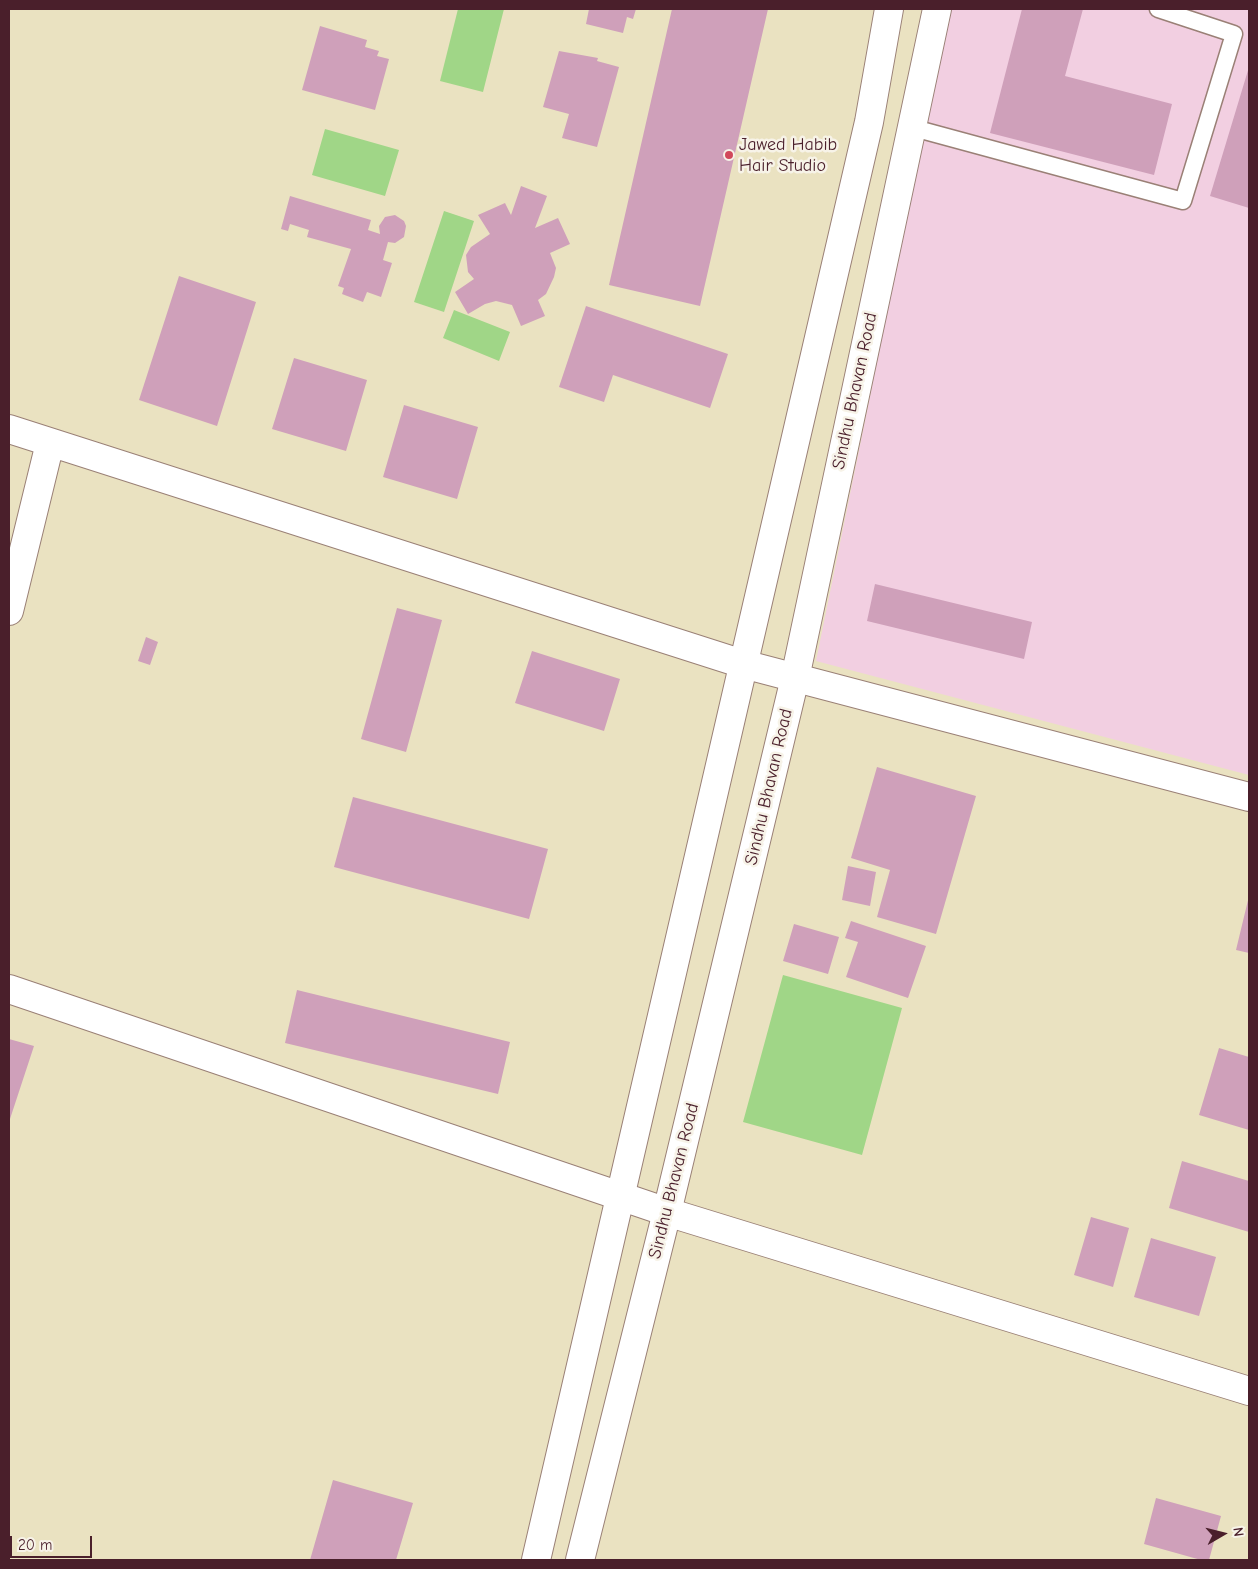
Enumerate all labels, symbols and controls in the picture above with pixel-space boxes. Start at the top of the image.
place label: Jawed Habib Hair Studio [739,134,837,176]
marker: Jawed Habib Hair Studio [723,149,735,161]
street label: Sindhu Bhavan Road [828,311,882,471]
street label: Sindhu Bhavan Road [741,707,797,867]
street label: Sindhu Bhavan Road [644,1101,704,1261]
north arrow [1198,1509,1248,1559]
scale bar [12,1526,95,1558]
text: N [1229,1526,1247,1538]
text: 20 m [18,1536,52,1554]

